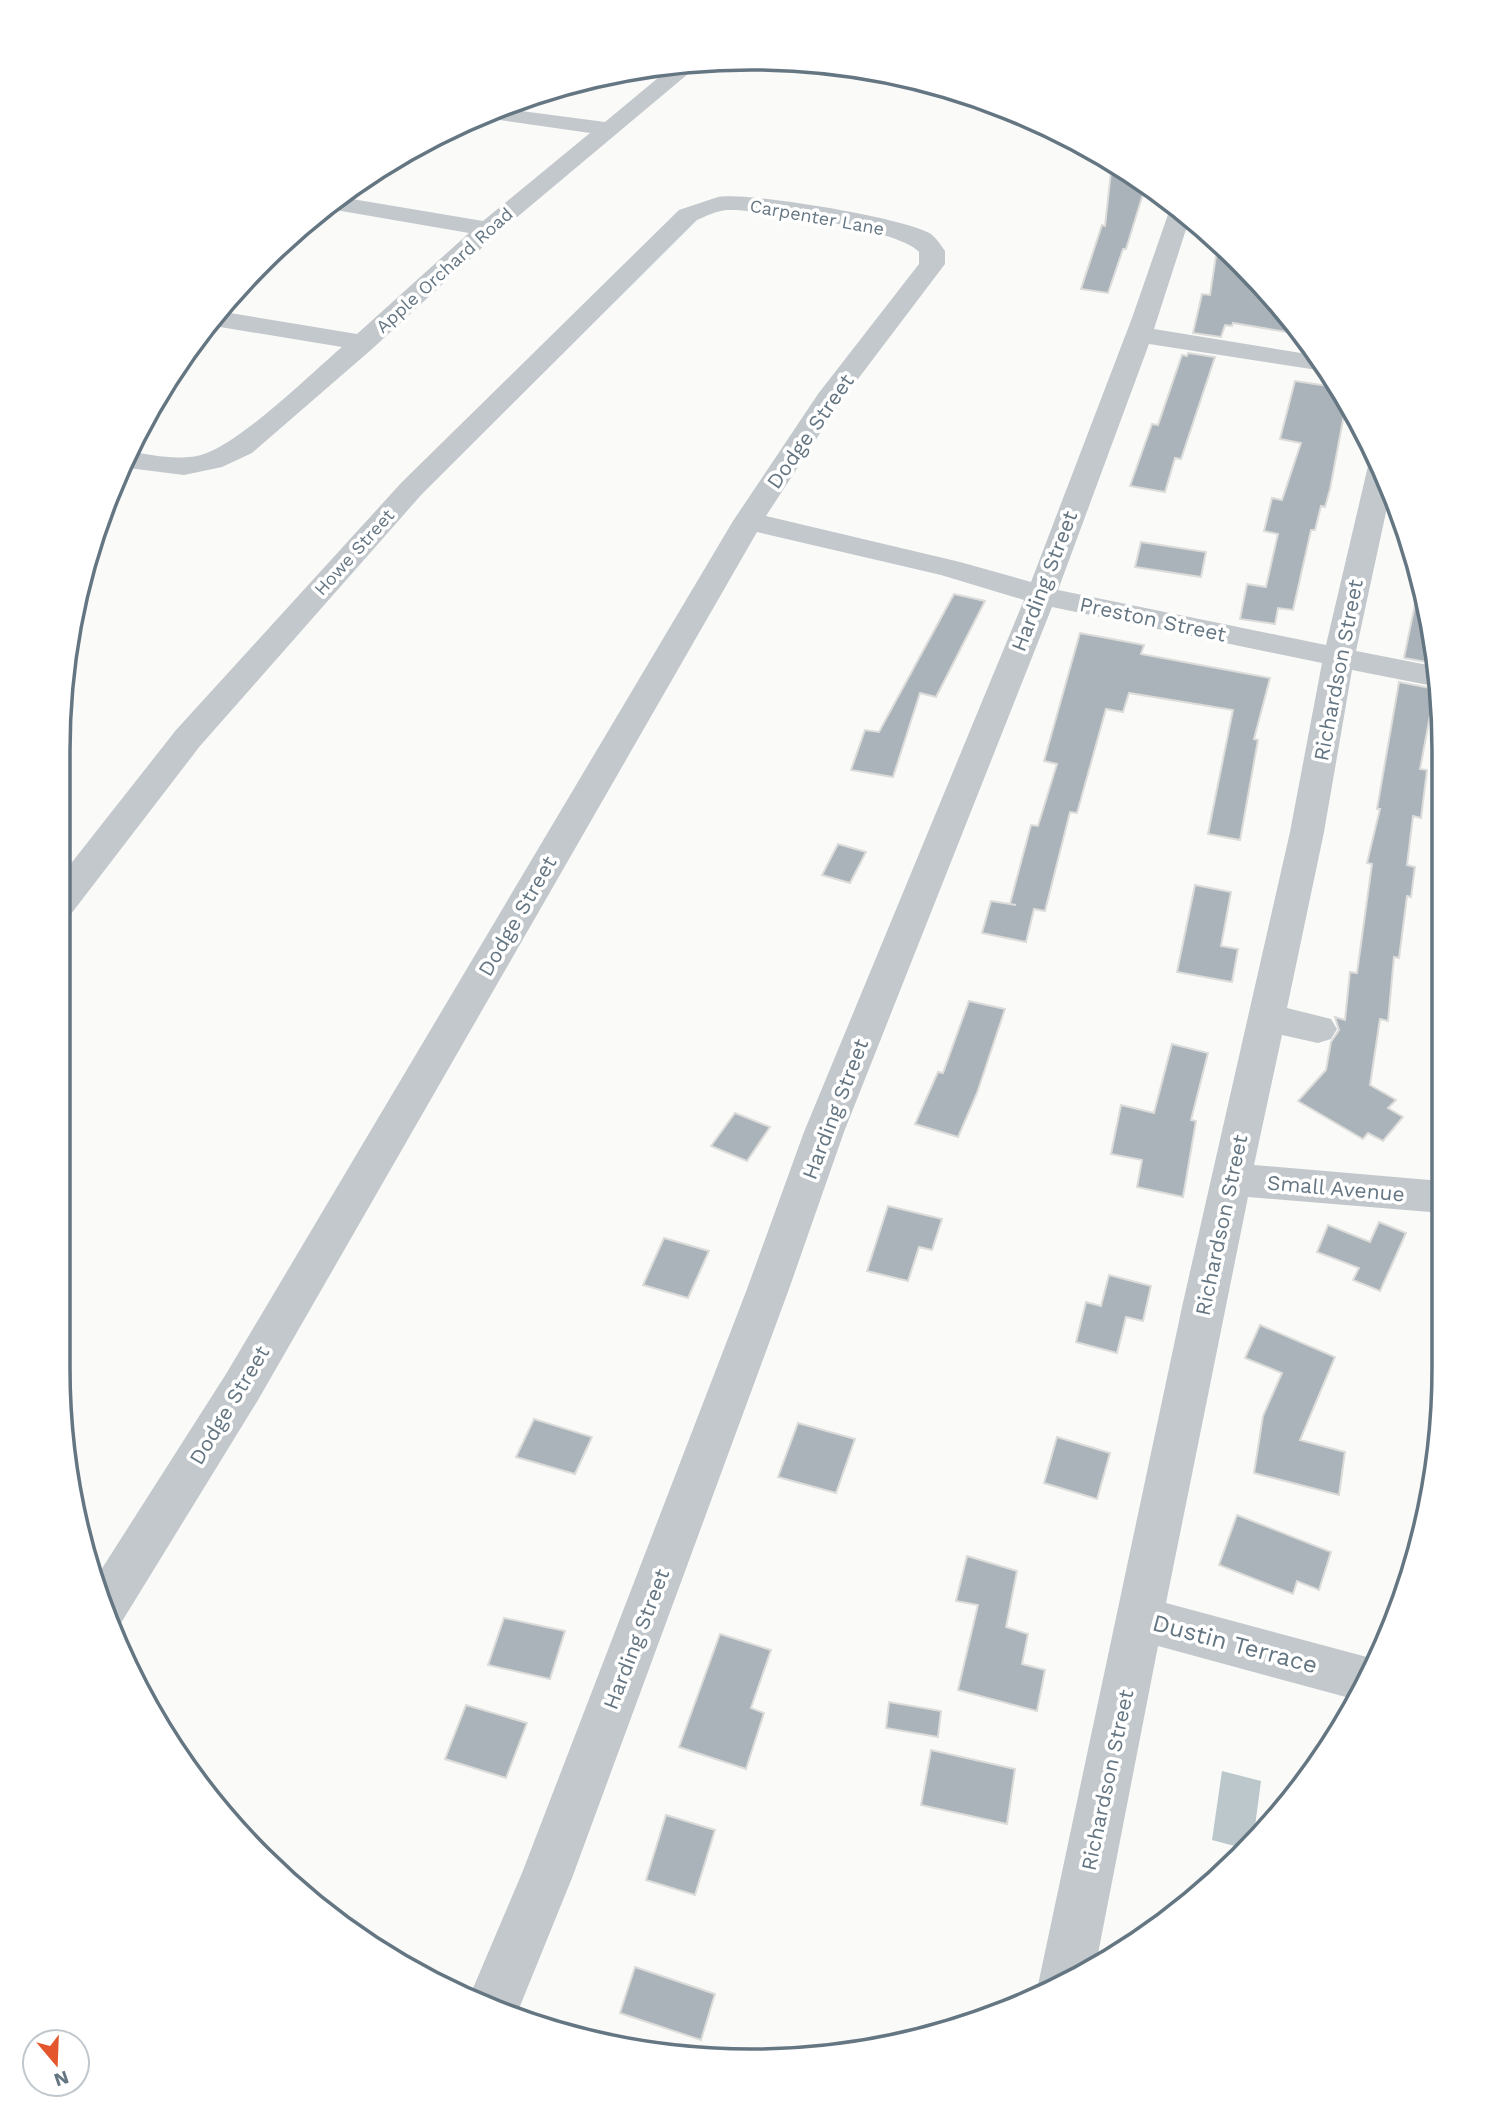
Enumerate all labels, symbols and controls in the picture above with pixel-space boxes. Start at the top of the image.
street label: Carpenter Lane [748,195,886,239]
street label: Apple Orchard Road [371,203,517,337]
street label: Dodge Street [761,369,859,493]
street label: Howe Street [310,504,399,600]
street label: Harding Street [1006,507,1082,655]
street label: Richardson Street [1308,577,1368,763]
street label: Preston Street [1078,591,1229,647]
street label: Dodge Street [473,851,562,981]
street label: Harding Street [797,1035,873,1183]
street label: Richardson Street [1190,1132,1252,1318]
street label: Small Avenue [1266,1170,1406,1206]
street label: Dodge Street [184,1341,274,1469]
street label: Harding Street [598,1565,674,1713]
street label: Dustin Terrace [1150,1609,1320,1679]
street label: Richardson Street [1076,1687,1138,1873]
north arrow [21,2028,91,2098]
text: N [51,2065,72,2092]

